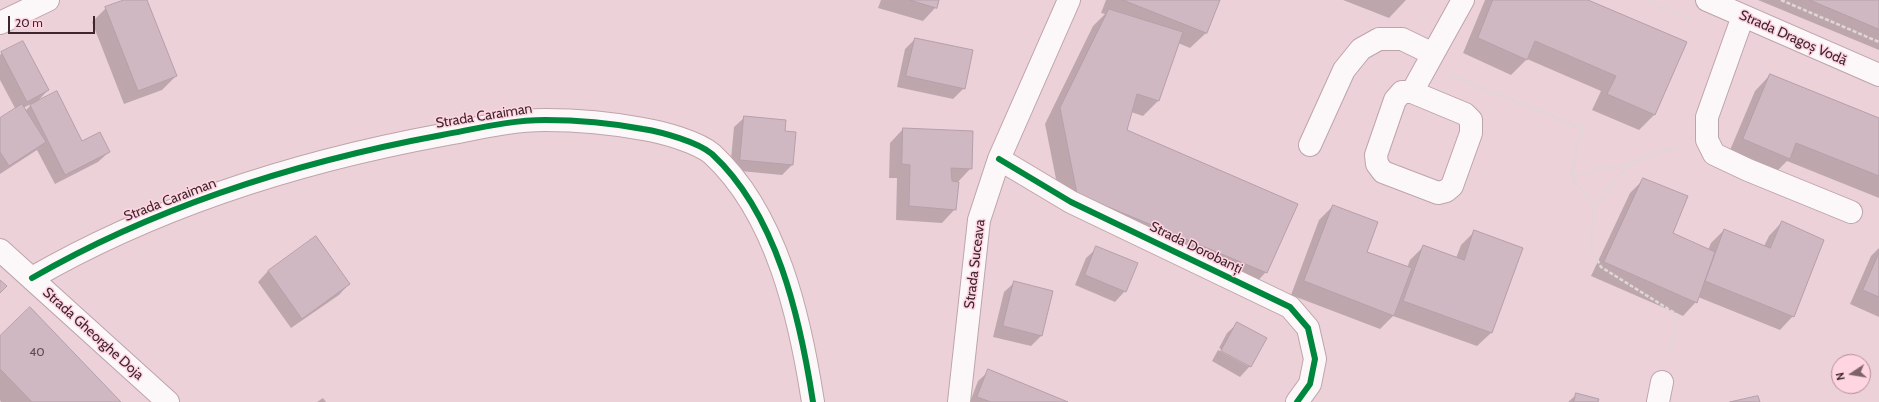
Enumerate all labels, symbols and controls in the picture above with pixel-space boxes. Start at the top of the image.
street label: Strada Dragoș Vodă [1737,7,1849,69]
scale bar [10,8,97,34]
text: 20 m [15,15,43,30]
street label: Strada Caraiman [435,100,533,132]
street label: Strada Caraiman [121,175,219,225]
street label: Strada Suceava [961,218,989,310]
street label: Strada Dorobanți [1147,218,1245,278]
street label: Strada Gheorghe Doja [39,284,147,384]
house number: 40 [29,345,45,359]
north arrow [1831,354,1871,394]
text: N [1833,371,1848,382]

